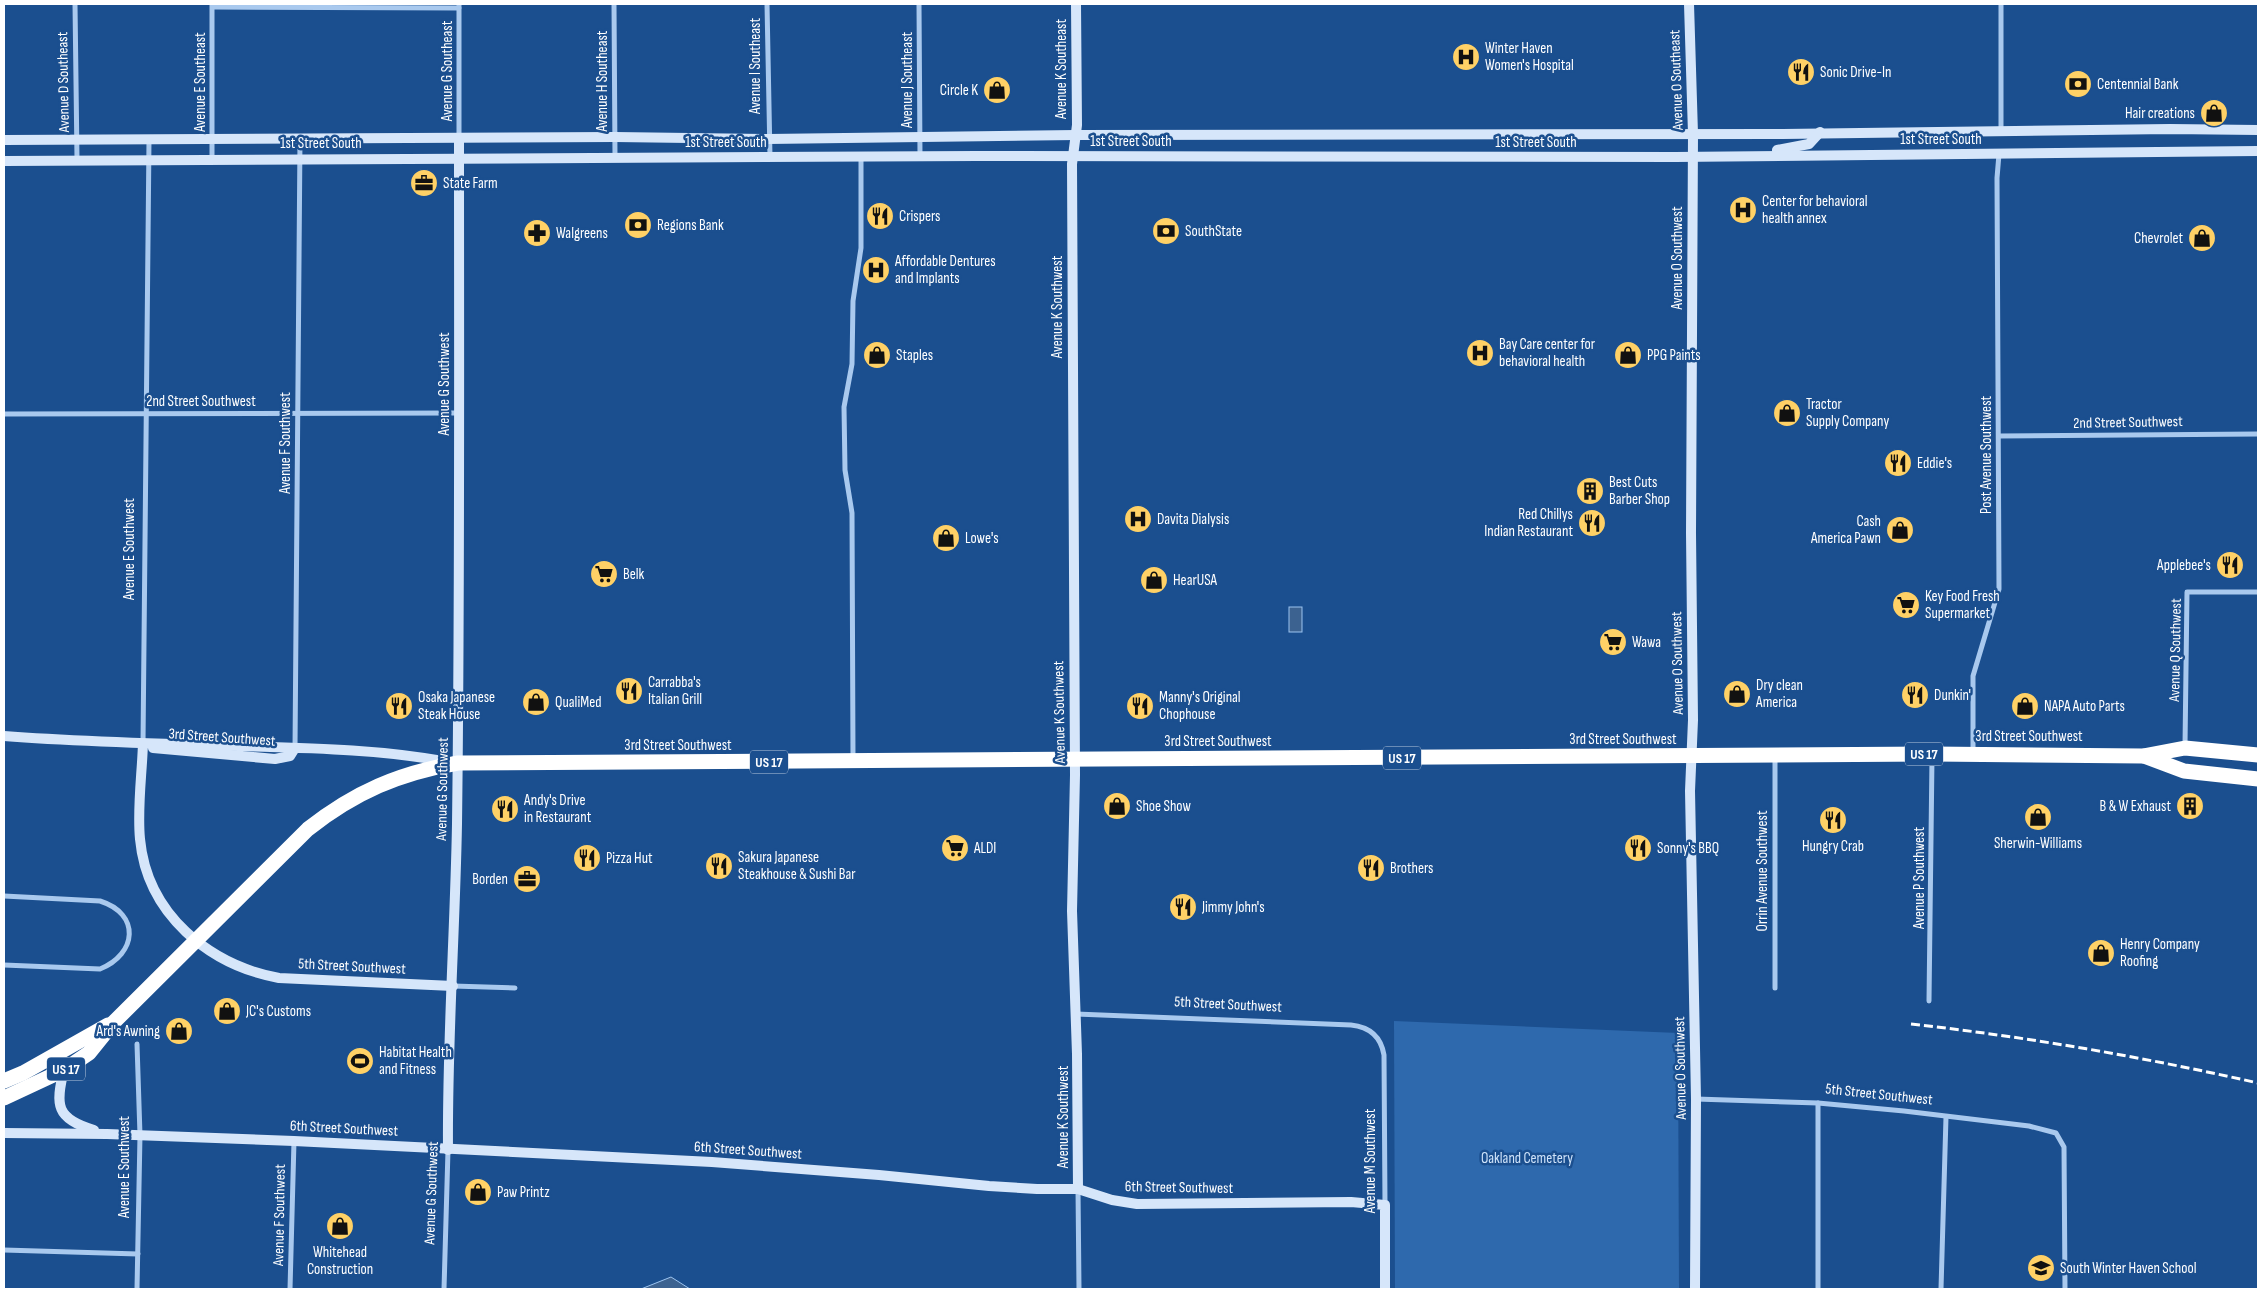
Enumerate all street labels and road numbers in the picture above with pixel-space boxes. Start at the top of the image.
street label: Avenue I Southeast [746,18,765,115]
street label: Avenue K Southeast [1052,19,1071,120]
street label: Avenue G Southeast [438,20,457,122]
street label: Avenue O Southeast [1665,29,1688,132]
street label: Avenue H Southeast [593,30,612,132]
street label: Avenue D Southeast [53,31,74,133]
street label: Avenue J Southeast [898,31,917,129]
street label: Avenue E Southeast [191,32,210,133]
street label: 1st Street South [1900,130,1982,149]
street label: 1st Street South [1090,132,1172,151]
street label: 1st Street South [685,133,767,152]
street label: 1st Street South [1495,133,1577,152]
street label: 1st Street South [280,134,362,153]
street label: Avenue O Southwest [1668,206,1687,311]
street label: Avenue K Southwest [1048,255,1067,359]
street label: Avenue G Southwest [435,332,454,437]
street label: 2nd Street Southwest [146,392,256,411]
street label: Avenue F Southwest [276,392,295,495]
street label: Post Avenue Southwest [1977,395,1996,514]
street label: 2nd Street Southwest [2073,412,2183,433]
street label: Avenue E Southwest [120,498,139,601]
street label: Avenue Q Southwest [2165,598,2186,703]
street label: Avenue O Southwest [1667,611,1688,716]
street label: Avenue K Southwest [1049,660,1070,764]
street label: 3rd Street Southwest [168,724,277,751]
street label: 3rd Street Southwest [1975,727,2083,746]
street label: 3rd Street Southwest [1569,730,1677,749]
street label: 3rd Street Southwest [1164,732,1272,751]
street label: 3rd Street Southwest [624,736,732,755]
street label: Avenue G Southwest [432,737,453,842]
road number: US 17 [1905,742,1943,766]
road number: US 17 [1383,746,1421,770]
road number: US 17 [750,750,788,774]
street label: Orrin Avenue Southwest [1753,810,1772,931]
street label: Avenue P Southwest [1910,827,1929,930]
street label: 5th Street Southwest [298,954,407,979]
street label: 5th Street Southwest [1174,992,1283,1017]
street label: Avenue O Southwest [1670,1016,1691,1121]
road number: US 17 [47,1058,85,1080]
street label: Avenue K Southwest [1054,1065,1073,1169]
street label: 5th Street Southwest [1824,1079,1934,1110]
street label: Avenue M Southwest [1361,1108,1380,1214]
street label: Avenue E Southwest [115,1116,134,1219]
street label: 6th Street Southwest [289,1116,399,1141]
street label: 6th Street Southwest [693,1137,803,1164]
street label: Avenue G Southwest [420,1141,443,1246]
street label: Avenue F Southwest [269,1164,290,1267]
street label: 6th Street Southwest [1125,1177,1234,1198]

